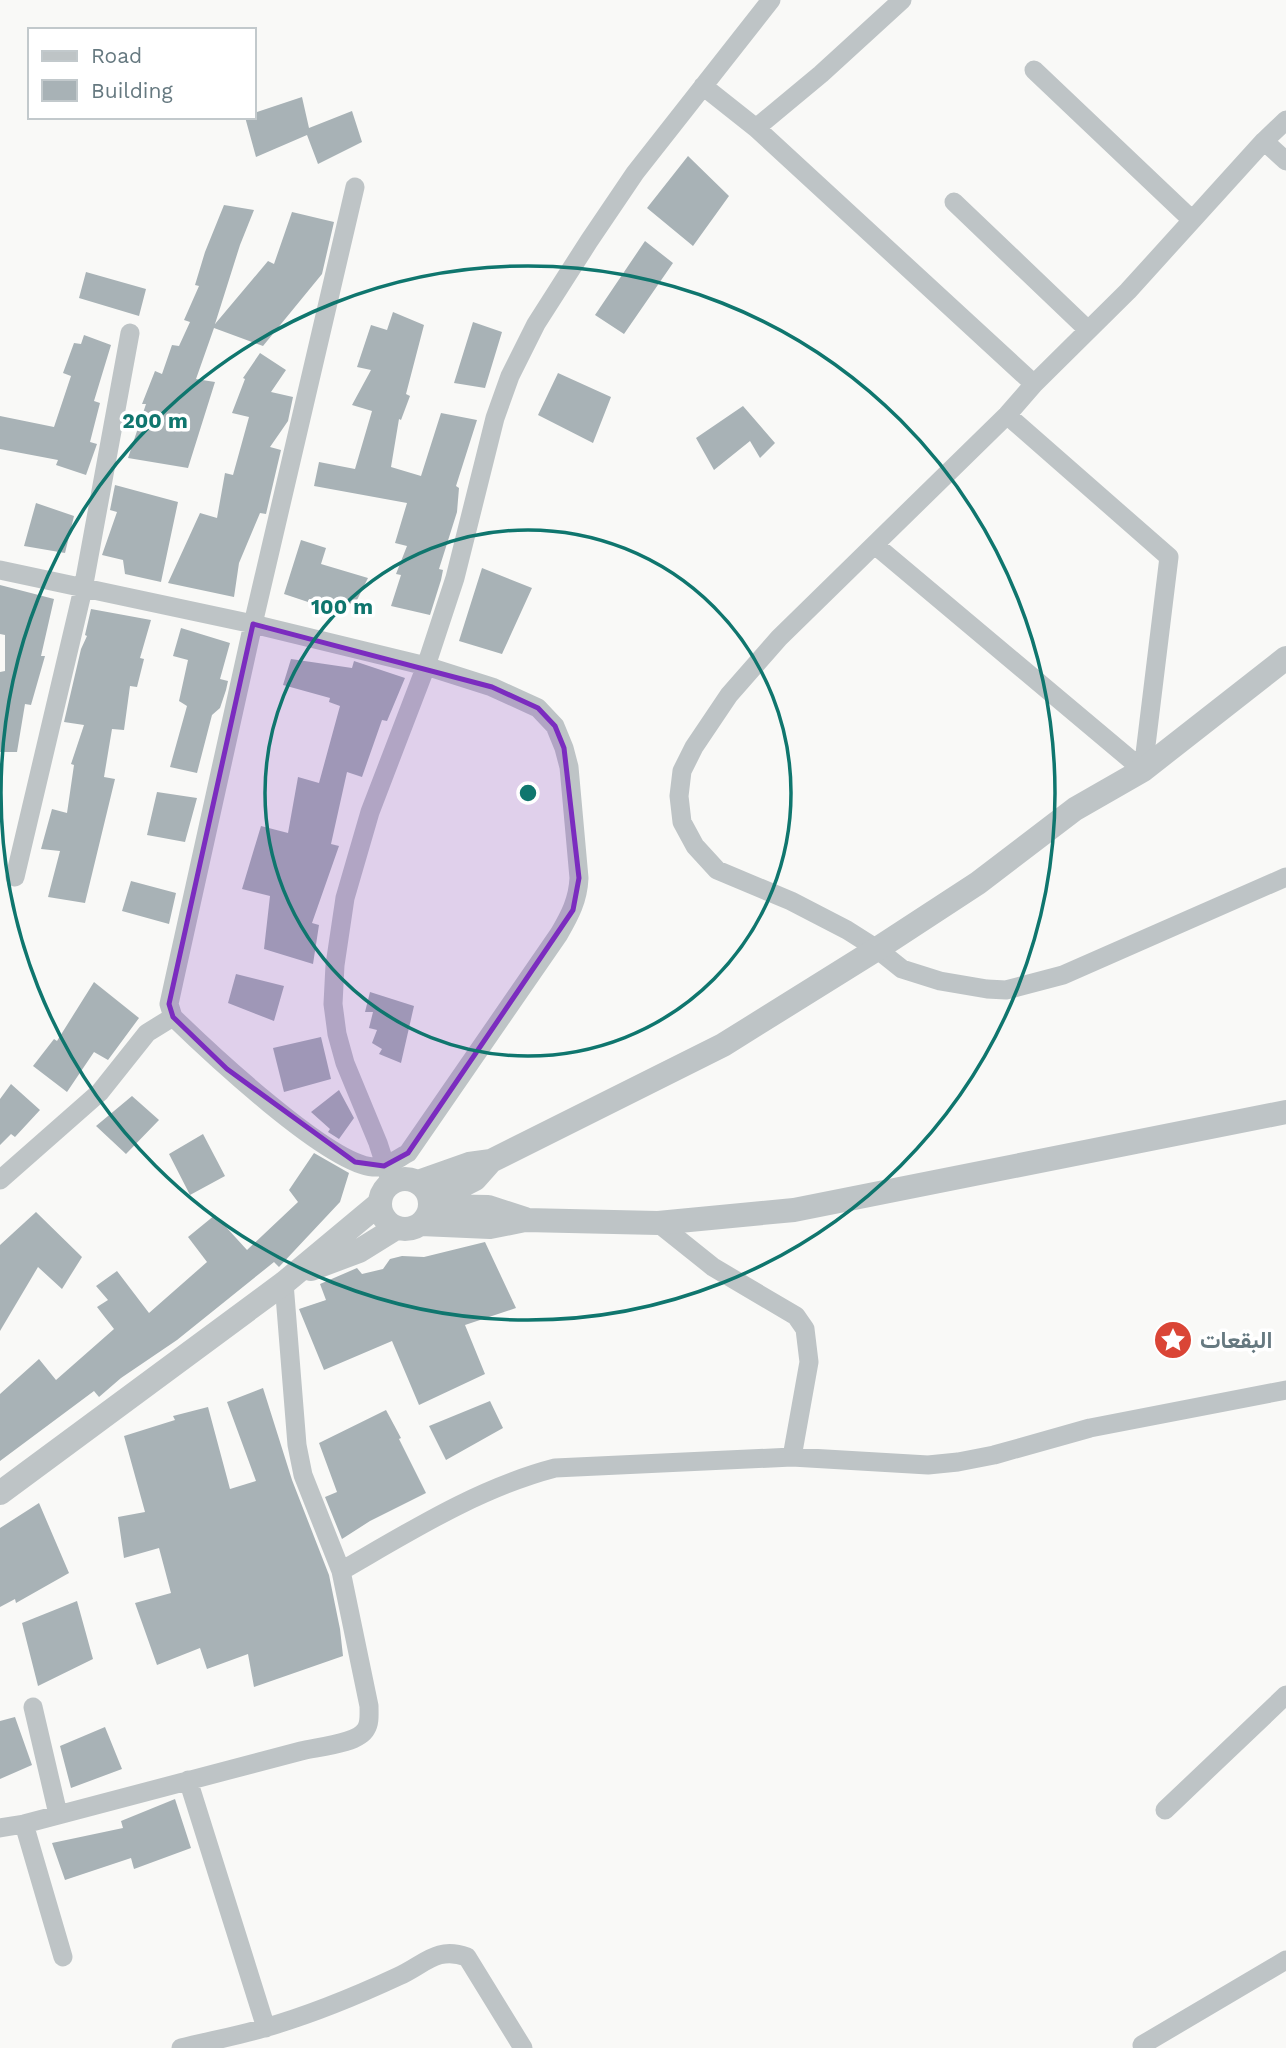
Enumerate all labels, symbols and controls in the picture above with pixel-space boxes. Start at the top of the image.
legend [28,28,256,119]
text: Road [91,43,142,68]
text: Building [91,78,173,103]
text: 200 m [122,408,188,433]
text: 100 m [311,594,373,619]
centre of rings [516,781,540,805]
place icon: البقعات [1152,1319,1194,1361]
place label: البقعات [1200,1327,1272,1354]

